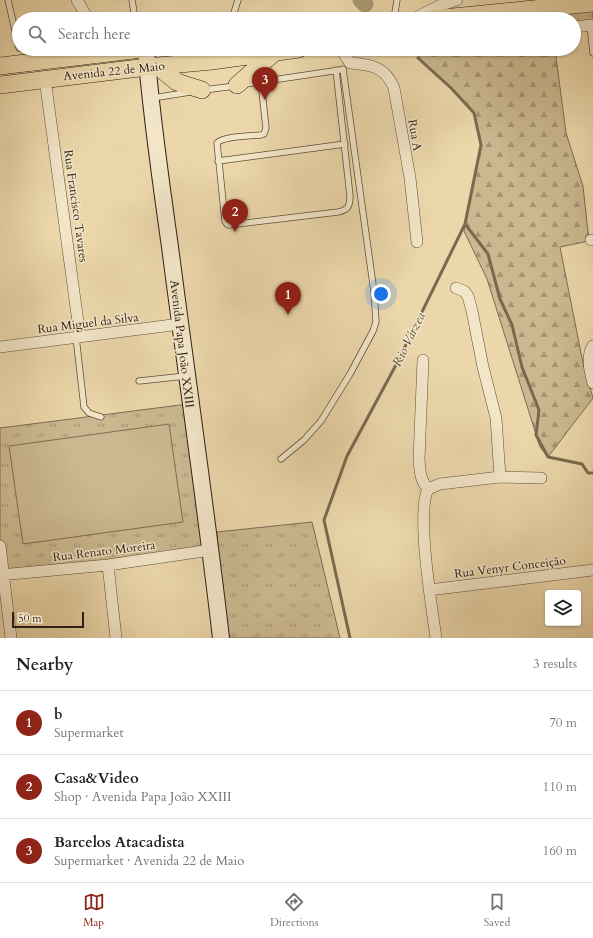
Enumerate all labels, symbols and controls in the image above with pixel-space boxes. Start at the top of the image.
search box [12,12,581,56]
icon: search [26,23,48,45]
text: Search here [58,24,131,44]
street label: Avenida 22 de Maio [62,58,166,84]
pin: 3 [252,67,278,100]
street label: Rua A [404,118,426,153]
street label: Rua Francisco Tavares [60,149,92,263]
pin: 2 [222,199,248,232]
street label: Avenida Papa João XXIII [166,279,198,409]
pin: 1 [275,282,301,315]
your location [371,284,391,304]
street label: Rua Miguel da Silva [37,309,140,337]
water label: Rio Várzea [388,309,430,370]
street label: Rua Renato Moreira [52,537,157,565]
street label: Rua Venyr Conceição [453,552,567,582]
map controls [545,590,581,626]
button: layers [545,590,581,626]
scale bar [12,610,84,629]
text: 50 m [18,611,42,626]
text: Nearby [16,653,73,676]
text: 3 results [533,655,577,673]
text: b [54,704,63,724]
text: 1 [26,714,32,732]
text: 70 m [549,714,577,732]
text: Supermarket [54,724,124,742]
text: Casa&Video [54,768,139,788]
text: 2 [26,778,32,796]
text: 110 m [543,778,577,796]
text: Shop · Avenida Papa João XXIII [54,788,231,806]
text: Barcelos Atacadista [54,832,185,852]
text: 3 [26,842,32,860]
text: 160 m [543,842,577,860]
text: Supermarket · Avenida 22 de Maio [54,852,244,870]
tab: Map [83,891,105,930]
tab: Directions [270,891,318,930]
tab: Saved [484,891,510,930]

